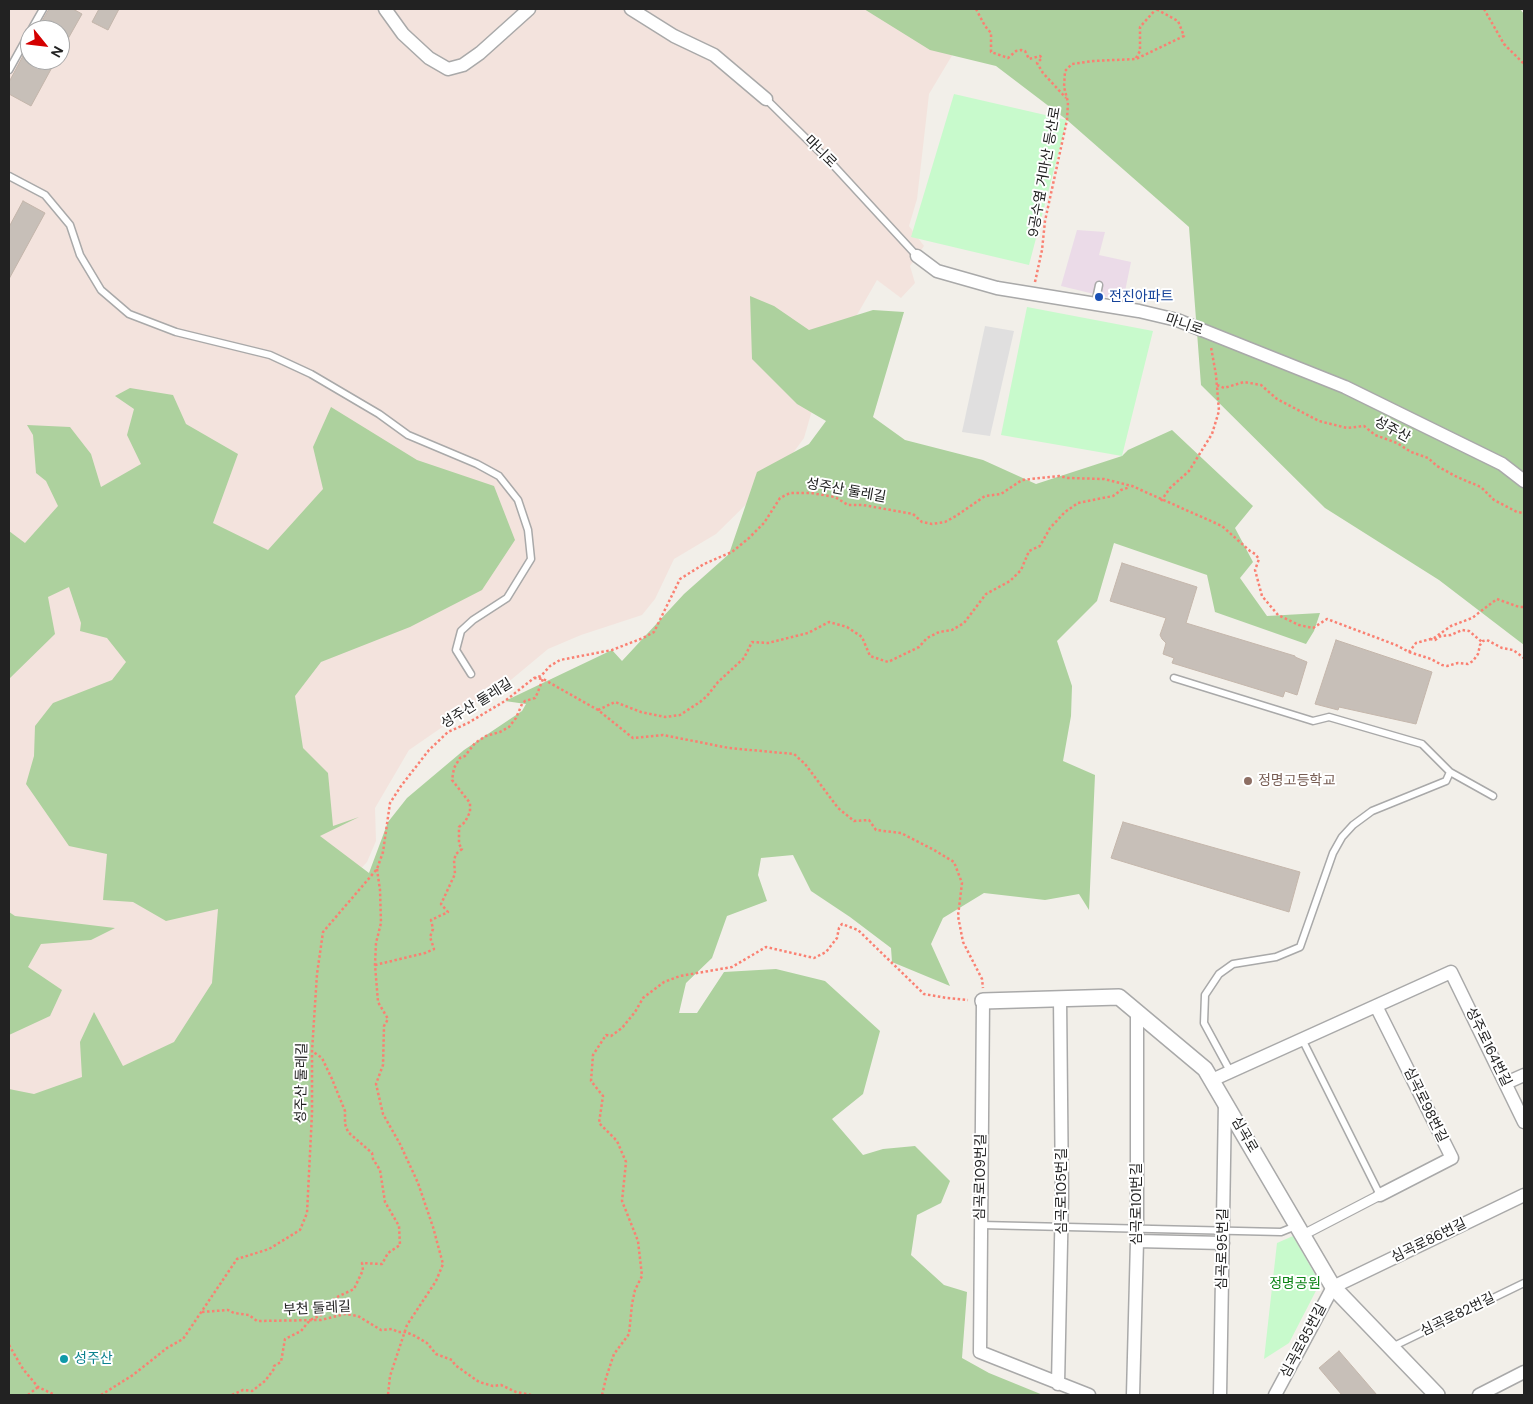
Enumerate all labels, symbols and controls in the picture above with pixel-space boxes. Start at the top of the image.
north arrow [20,20,70,70]
text: N [47,43,68,61]
street label: 9공수옆 거마산 등산로 [1025,105,1065,239]
street label: 마니로 [800,132,840,172]
place label: 전진아파트 [1109,289,1173,305]
marker: 전진아파트 [1093,291,1105,303]
street label: 마니로 [1163,311,1205,339]
street label: 성주산 [1371,414,1413,446]
street label: 성주산 둘레길 [805,476,887,506]
street label: 성주산 둘레길 [438,675,516,733]
place label: 정명고등학교 [1258,773,1335,789]
marker: 정명고등학교 [1242,775,1254,787]
street label: 성주로164번길 [1462,1005,1514,1089]
street label: 성주산 둘레길 [293,1042,311,1124]
street label: 심곡로98번길 [1400,1065,1450,1145]
street label: 심곡로 [1227,1114,1261,1156]
street label: 심곡로109번길 [972,1133,990,1221]
street label: 심곡로105번길 [1054,1148,1070,1234]
street label: 심곡로101번길 [1129,1163,1145,1245]
street label: 심곡로95번길 [1214,1208,1232,1290]
street label: 심곡로86번길 [1389,1216,1469,1266]
park label: 정명공원 [1269,1276,1321,1292]
street label: 심곡로82번길 [1418,1290,1498,1340]
street label: 부천 둘레길 [283,1299,351,1319]
street label: 심곡로85번길 [1277,1301,1331,1381]
place label: 성주산 [74,1351,113,1367]
marker: 성주산 [58,1353,70,1365]

